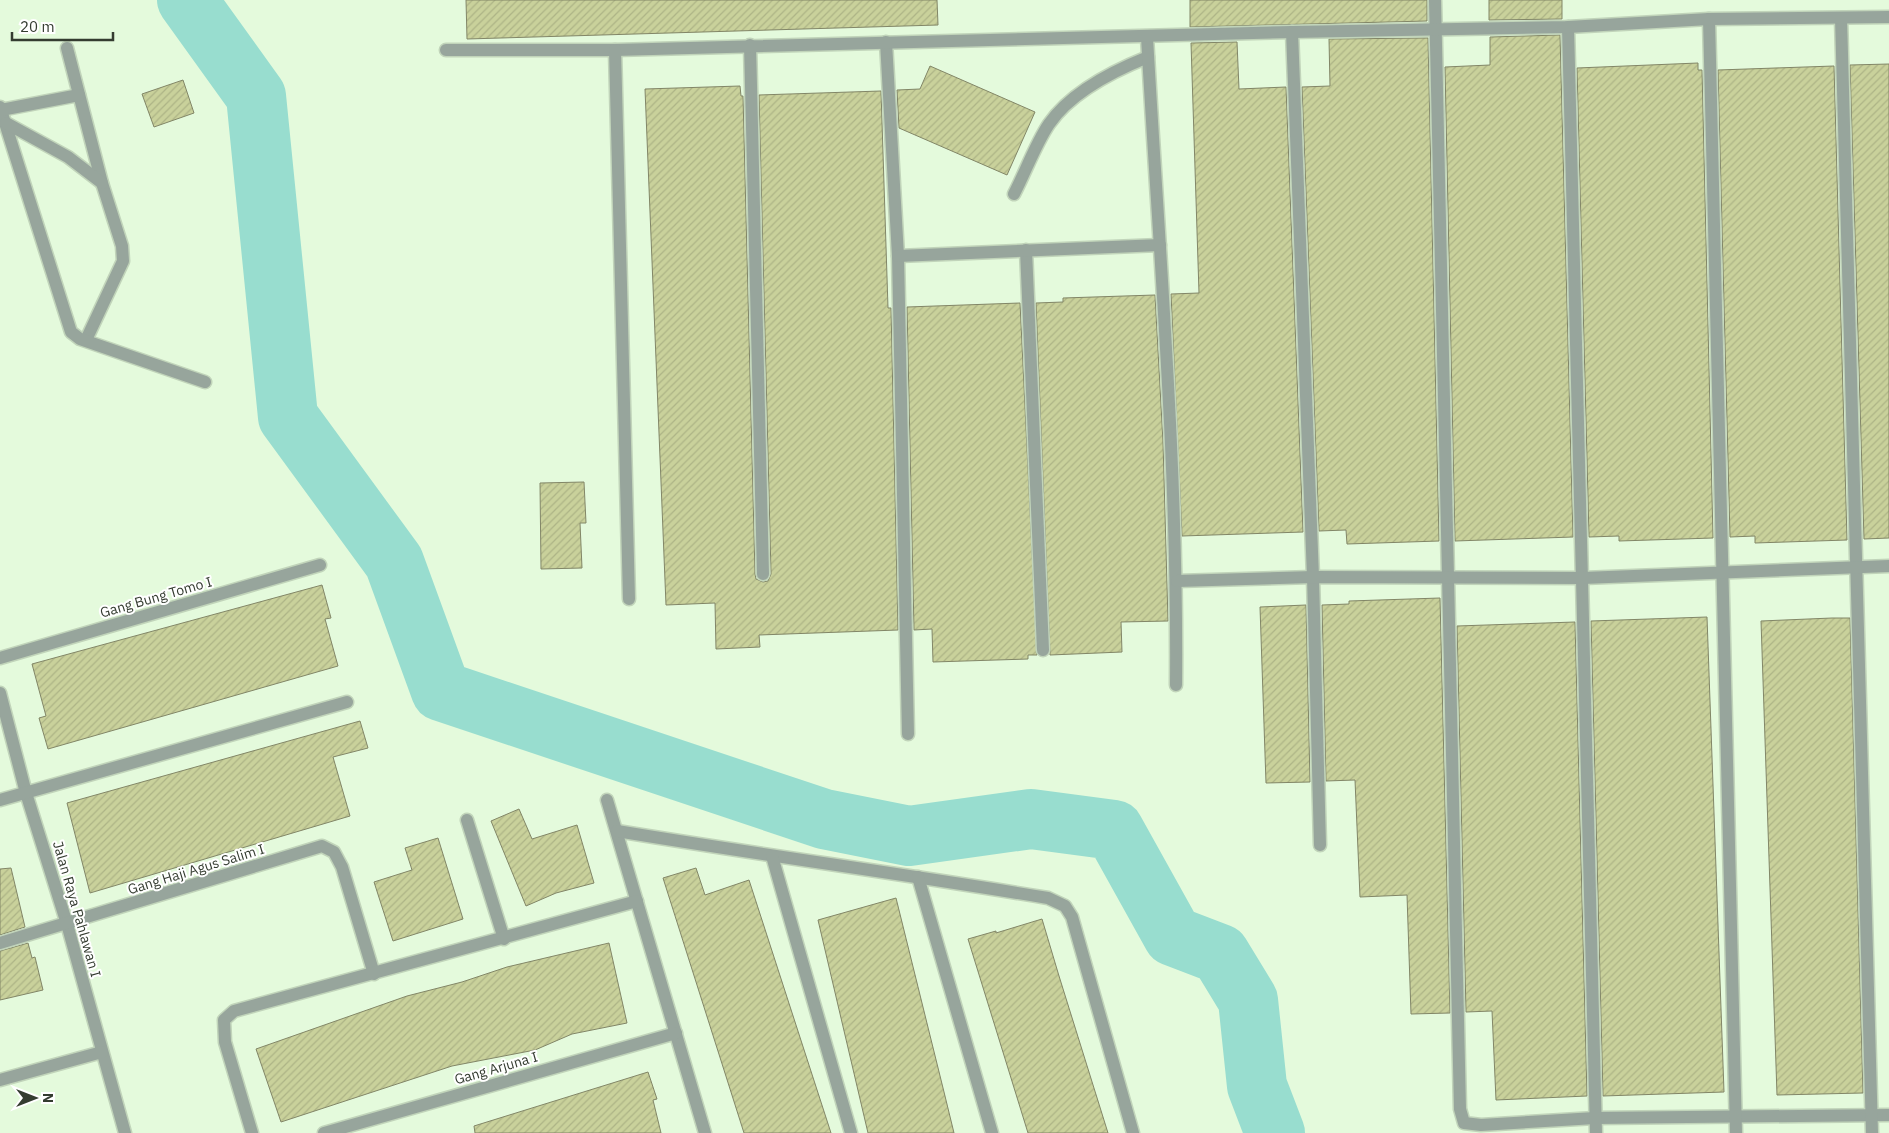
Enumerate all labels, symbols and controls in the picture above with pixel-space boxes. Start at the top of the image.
scale bar [12,10,114,42]
text: 20 m [20,17,55,36]
street label: Gang Bung Tomo I [98,572,214,622]
street label: Jalan Raya Pahlawan I [49,839,105,979]
street label: Gang Haji Agus Salim I [125,840,267,898]
street label: Gang Arjuna I [452,1048,540,1088]
north arrow [10,1073,60,1123]
text: N [39,1093,57,1103]

